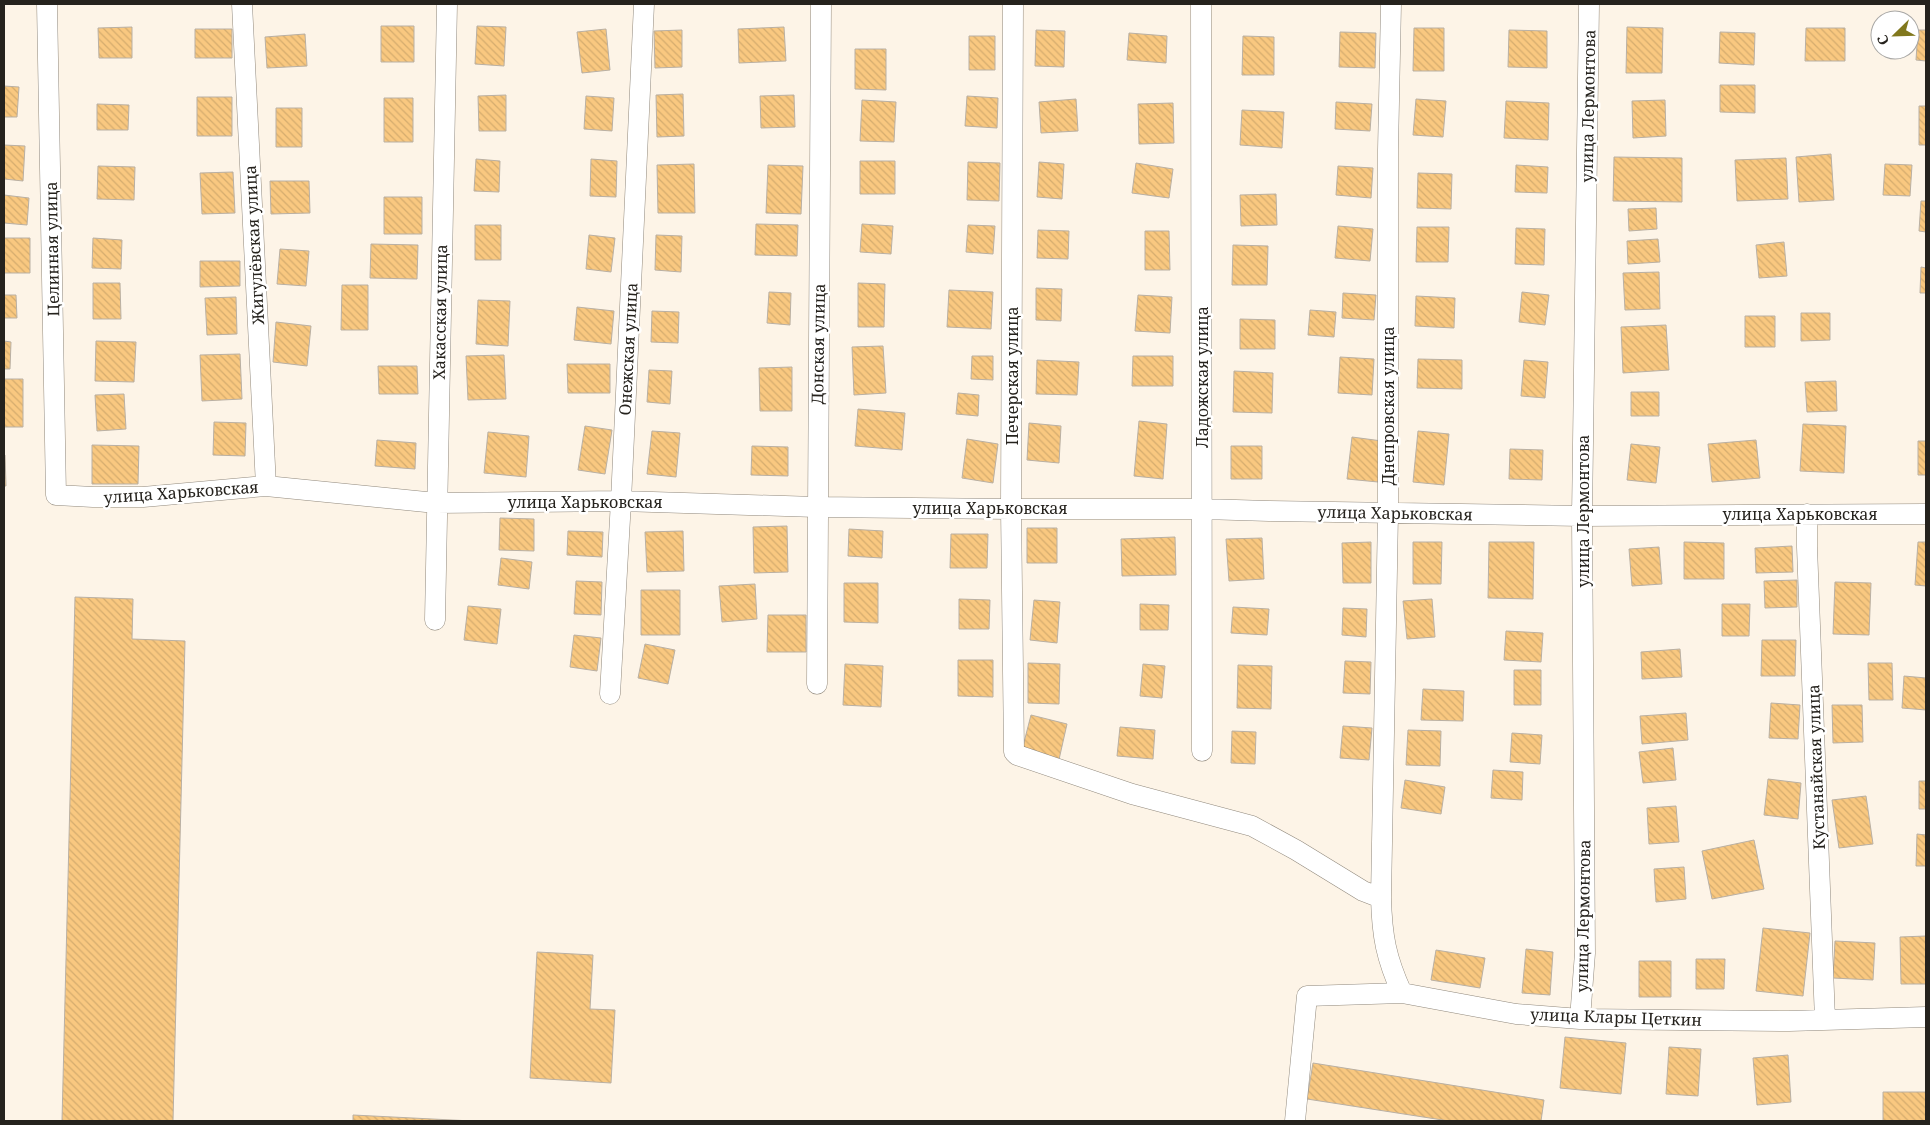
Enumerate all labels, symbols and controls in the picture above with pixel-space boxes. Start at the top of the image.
north arrow [1870,10,1920,60]
street label: улица Лермонтова [1576,29,1600,183]
text: С [1872,32,1893,48]
street label: Жигулёвская улица [239,165,269,326]
street label: Целинная улица [40,181,64,317]
street label: Хакасская улица [428,244,452,380]
street label: Онежская улица [614,282,642,416]
street label: Донская улица [806,283,830,405]
street label: Печерская улица [1001,306,1023,446]
street label: Ладожская улица [1191,306,1213,448]
street label: Днепровская улица [1377,326,1399,486]
street label: улица Лермонтова [1572,435,1594,587]
street label: улица Харьковская [103,476,259,508]
street label: улица Харьковская [507,491,663,513]
street label: улица Харьковская [912,497,1068,519]
street label: улица Харьковская [1317,501,1473,525]
street label: улица Харьковская [1722,503,1878,525]
street label: Кустанайская улица [1802,684,1830,850]
street label: улица Лермонтова [1571,839,1595,993]
street label: улица Клары Цеткин [1530,1003,1703,1031]

